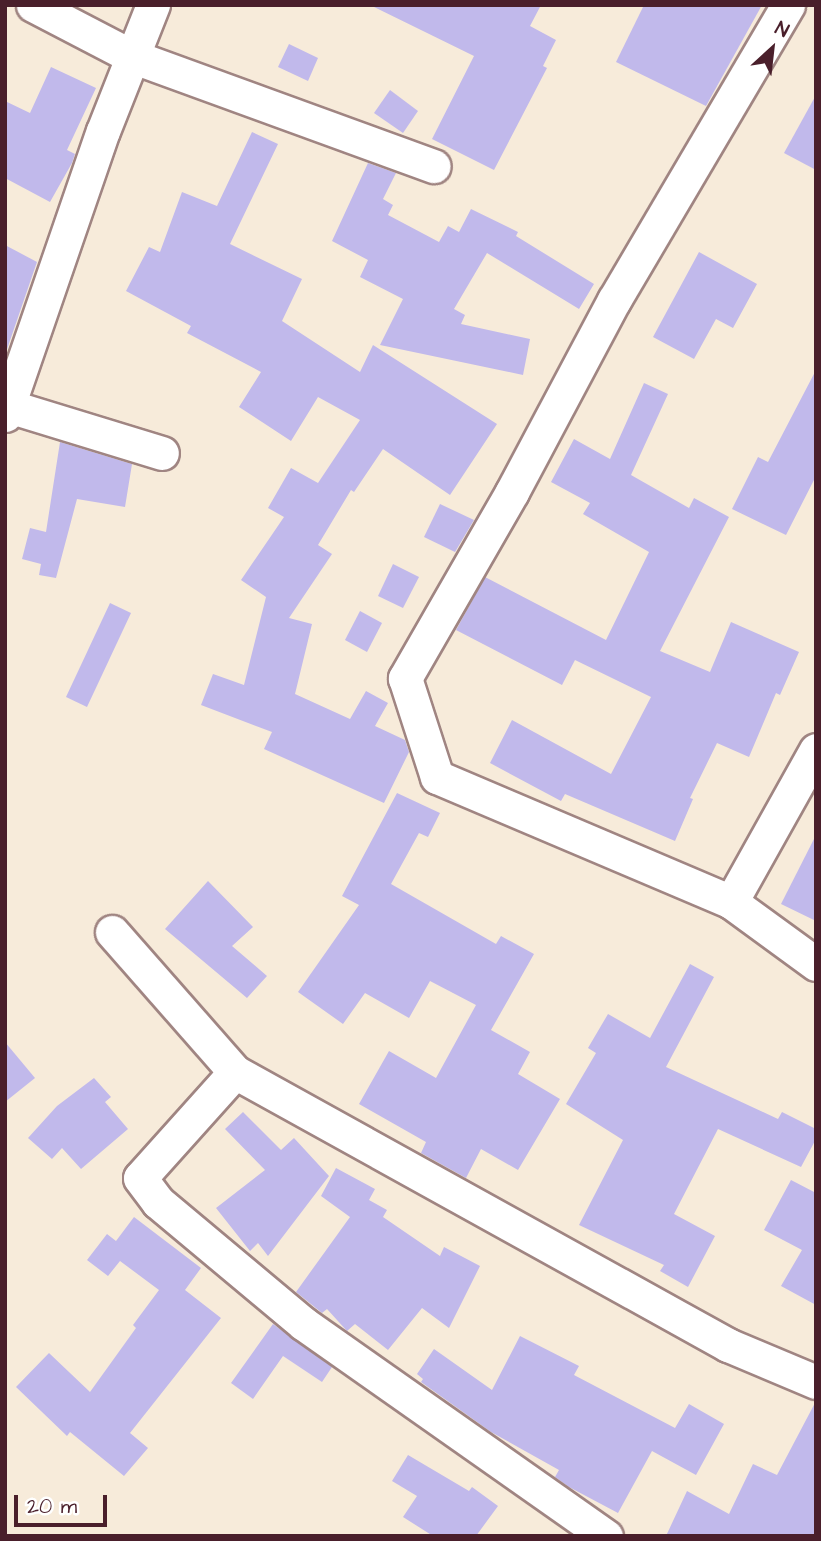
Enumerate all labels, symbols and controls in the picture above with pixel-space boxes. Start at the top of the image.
north arrow [737,14,807,84]
text: N [770,15,793,45]
scale bar [18,1482,110,1526]
text: 20 m [27,1492,77,1521]

